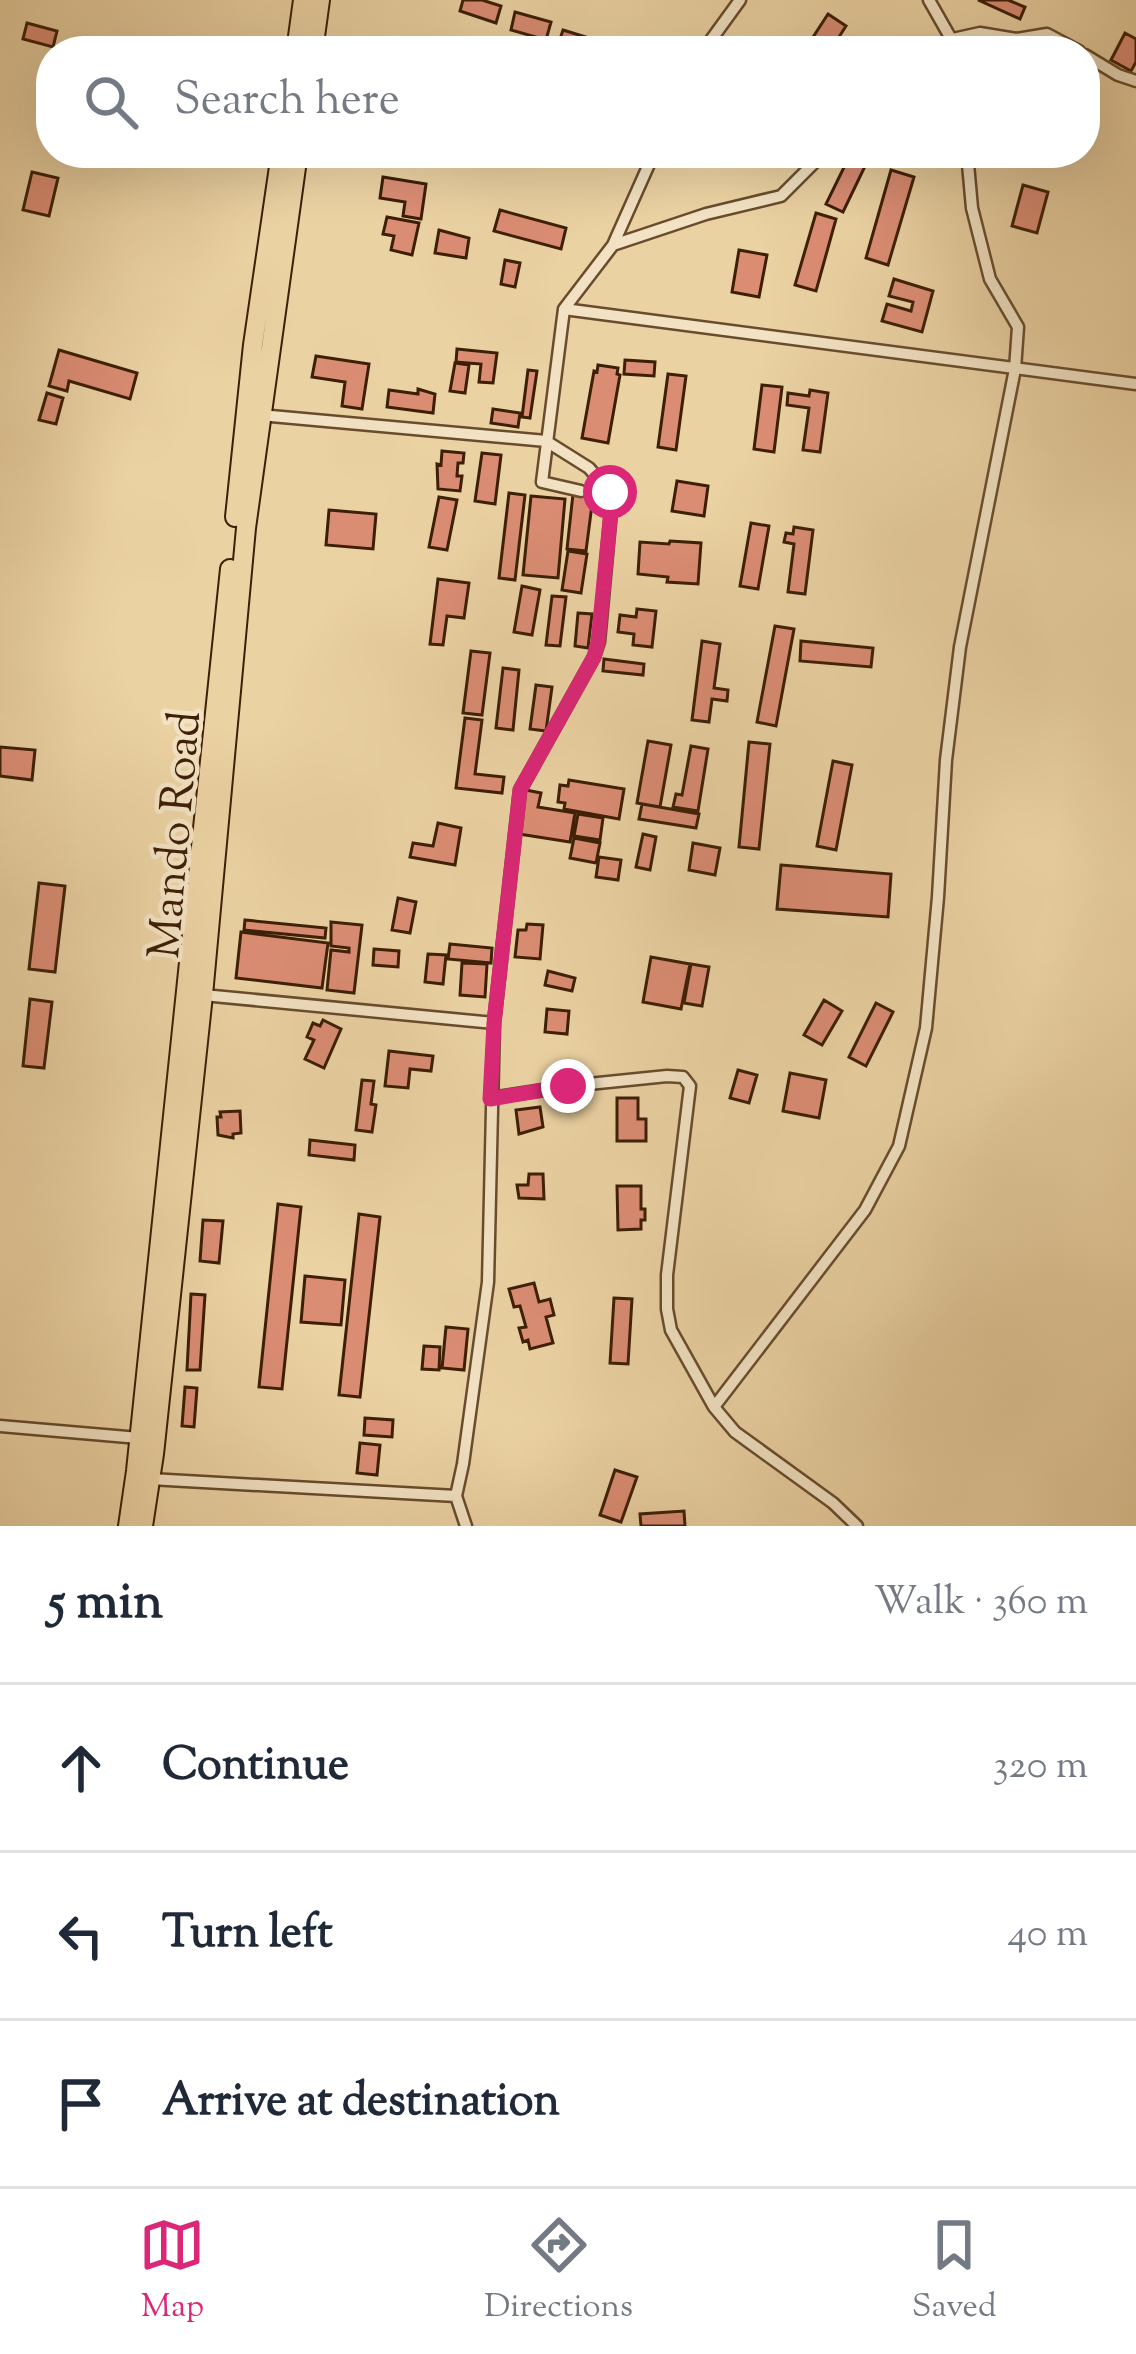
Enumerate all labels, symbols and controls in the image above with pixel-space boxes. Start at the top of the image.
search box [36,36,1100,168]
icon: search [78,69,144,135]
text: Search here [174,70,400,135]
route start [583,465,637,519]
street label: Mando Road [135,708,221,962]
route end [541,1059,595,1113]
text: 5 min [48,1568,163,1641]
text: Walk · 360 m [874,1576,1088,1632]
icon: ahead [48,1735,114,1801]
text: Continue [162,1735,349,1800]
text: 320 m [993,1740,1088,1796]
icon: left [48,1903,114,1969]
text: Turn left [162,1903,333,1968]
text: 40 m [1008,1908,1088,1964]
icon: arrive [48,2071,114,2137]
text: Arrive at destination [162,2071,560,2136]
tab: Map [139,2212,205,2332]
tab: Directions [484,2212,633,2332]
tab: Saved [912,2212,997,2332]

